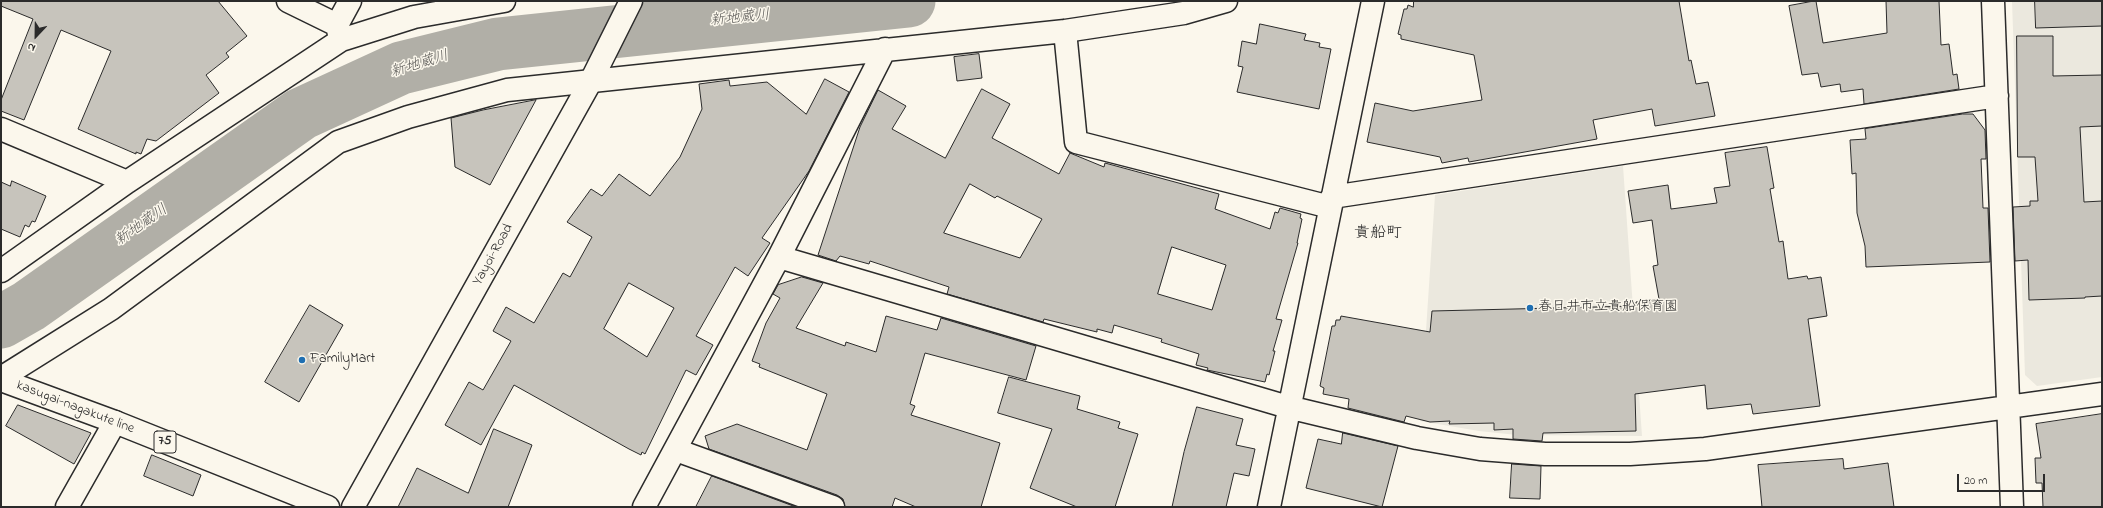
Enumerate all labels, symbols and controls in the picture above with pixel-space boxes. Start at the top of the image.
water label: 新地蔵川 [709,7,771,31]
north arrow [16,16,56,56]
text: N [25,38,38,56]
water label: 新地蔵川 [389,48,451,82]
water label: 新地蔵川 [112,201,172,251]
street label: Yayoi-Road [470,221,518,289]
district label: 貴船町 [1354,224,1402,244]
place label: 春日井市立貴船保育園 [1538,300,1678,316]
marker: 春日井市立貴船保育園 [1525,303,1535,313]
place label: FamilyMart [310,352,375,368]
marker: FamilyMart [297,355,307,365]
street label: kasugai-nagakute line [13,378,137,438]
road number: 75 [154,431,176,453]
scale bar [1959,466,2047,492]
text: 20 m [1964,472,1987,490]

